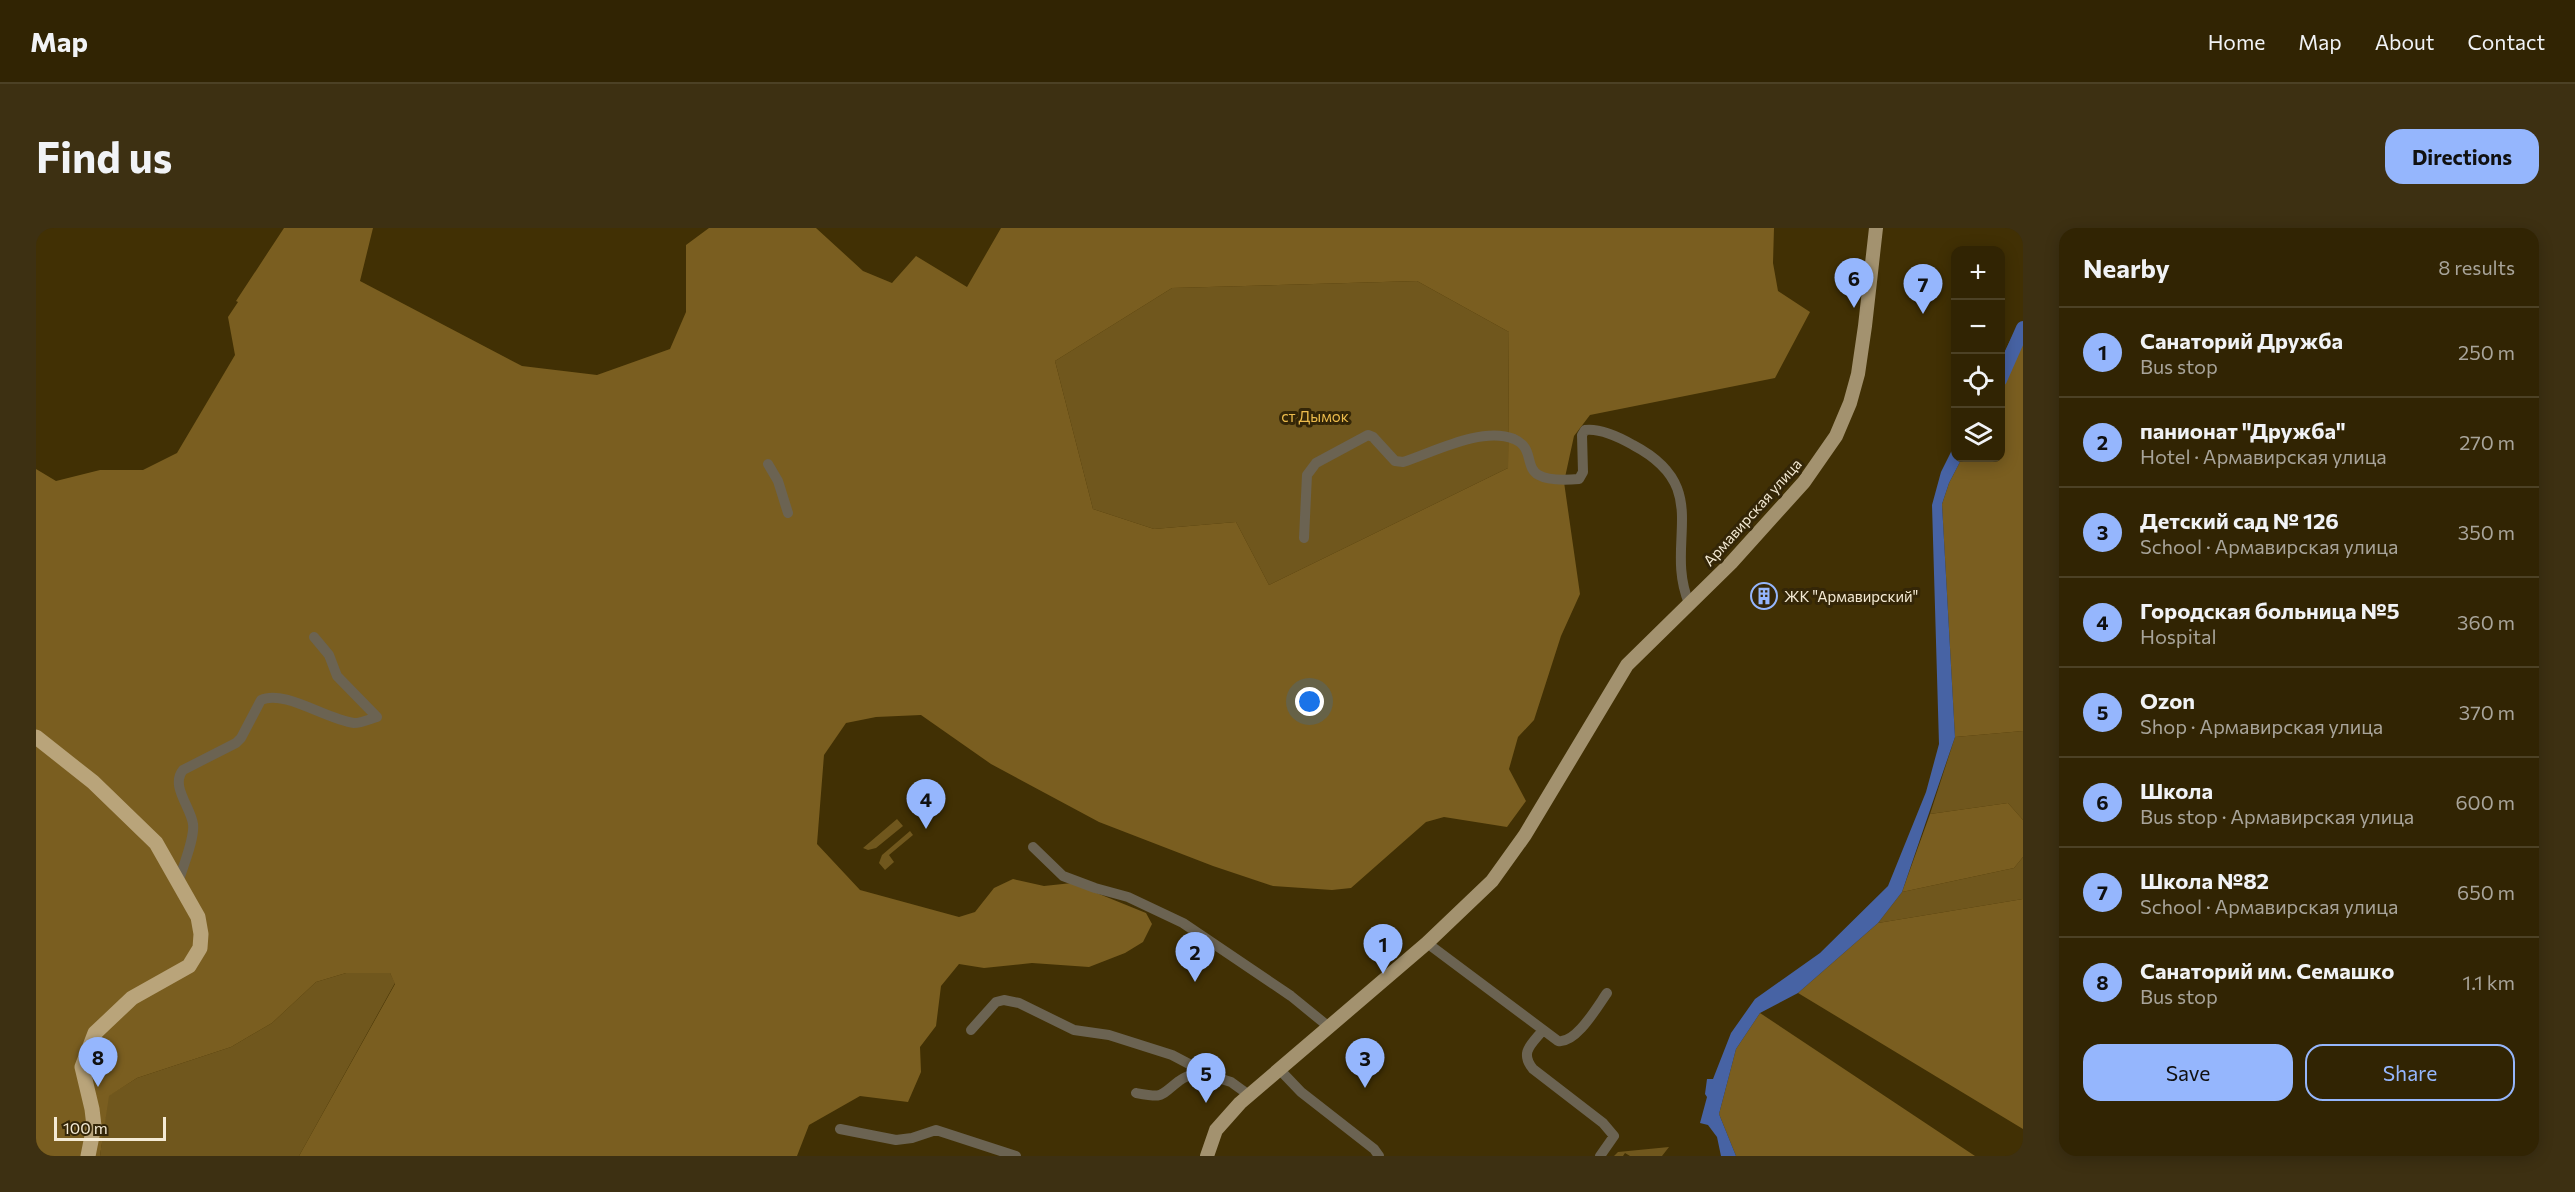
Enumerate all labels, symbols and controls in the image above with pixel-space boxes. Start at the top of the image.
text: Map [30,24,88,58]
text: Home [2208,29,2265,54]
text: Map [2298,29,2342,54]
text: About [2375,29,2434,54]
text: Contact [2467,29,2545,54]
button: Directions [2385,129,2539,184]
text: Find us [36,130,172,182]
map controls [1951,246,2005,462]
button: + [1951,246,2005,300]
text: Nearby [2083,252,2170,283]
text: 8 results [2438,255,2515,279]
pin: 6 [1834,259,1874,308]
pin: 7 [1904,264,1942,314]
button: − [1951,300,2005,354]
text: Санаторий Дружба [2140,327,2343,354]
text: 1 [2098,340,2107,364]
text: 250 m [2458,340,2515,364]
button: locate [1951,354,2005,408]
text: Bus stop [2140,354,2218,378]
park label: ст Дымок [1281,407,1349,425]
button: layers [1951,408,2005,462]
text: панионат "Дружба" [2140,417,2346,444]
text: 2 [2097,430,2108,454]
text: 270 m [2459,430,2515,454]
text: Hotel · Армавирская улица [2140,444,2387,468]
street label: Армавирская улица [1699,455,1805,569]
text: Детский сад № 126 [2140,507,2339,534]
text: 3 [2097,520,2108,544]
text: 350 m [2458,520,2515,544]
text: School · Армавирская улица [2140,534,2398,558]
building icon: ЖК "Армавирский" [1749,581,1779,611]
place label: ЖК "Армавирский" [1784,587,1918,605]
text: Городская больница №5 [2140,597,2399,624]
text: 4 [2096,610,2109,634]
text: 360 m [2457,610,2515,634]
text: Hospital [2140,624,2217,648]
your location [1295,687,1324,716]
text: Ozon [2140,687,2195,714]
text: 5 [2097,700,2108,724]
text: 370 m [2459,700,2515,724]
text: Shop · Армавирская улица [2140,714,2383,738]
text: Школа [2140,777,2213,804]
pin: 4 [906,780,946,829]
text: 6 [2096,790,2109,814]
text: 600 m [2455,790,2515,814]
text: Bus stop · Армавирская улица [2140,804,2414,828]
text: Школа №82 [2140,867,2269,894]
text: 7 [2097,880,2108,904]
text: 650 m [2457,880,2515,904]
text: School · Армавирская улица [2140,894,2398,918]
pin: 1 [1364,924,1402,974]
pin: 2 [1176,932,1214,982]
text: Санаторий им. Семашко [2140,957,2394,984]
text: 8 [2096,970,2109,994]
text: 1.1 km [2463,970,2515,994]
text: Bus stop [2140,984,2218,1008]
pin: 8 [78,1038,118,1087]
pin: 3 [1346,1038,1384,1088]
button: Save [2083,1044,2293,1101]
button: Share [2305,1044,2515,1101]
pin: 5 [1186,1054,1226,1103]
scale bar [54,1114,166,1142]
text: 100 m [63,1118,108,1137]

